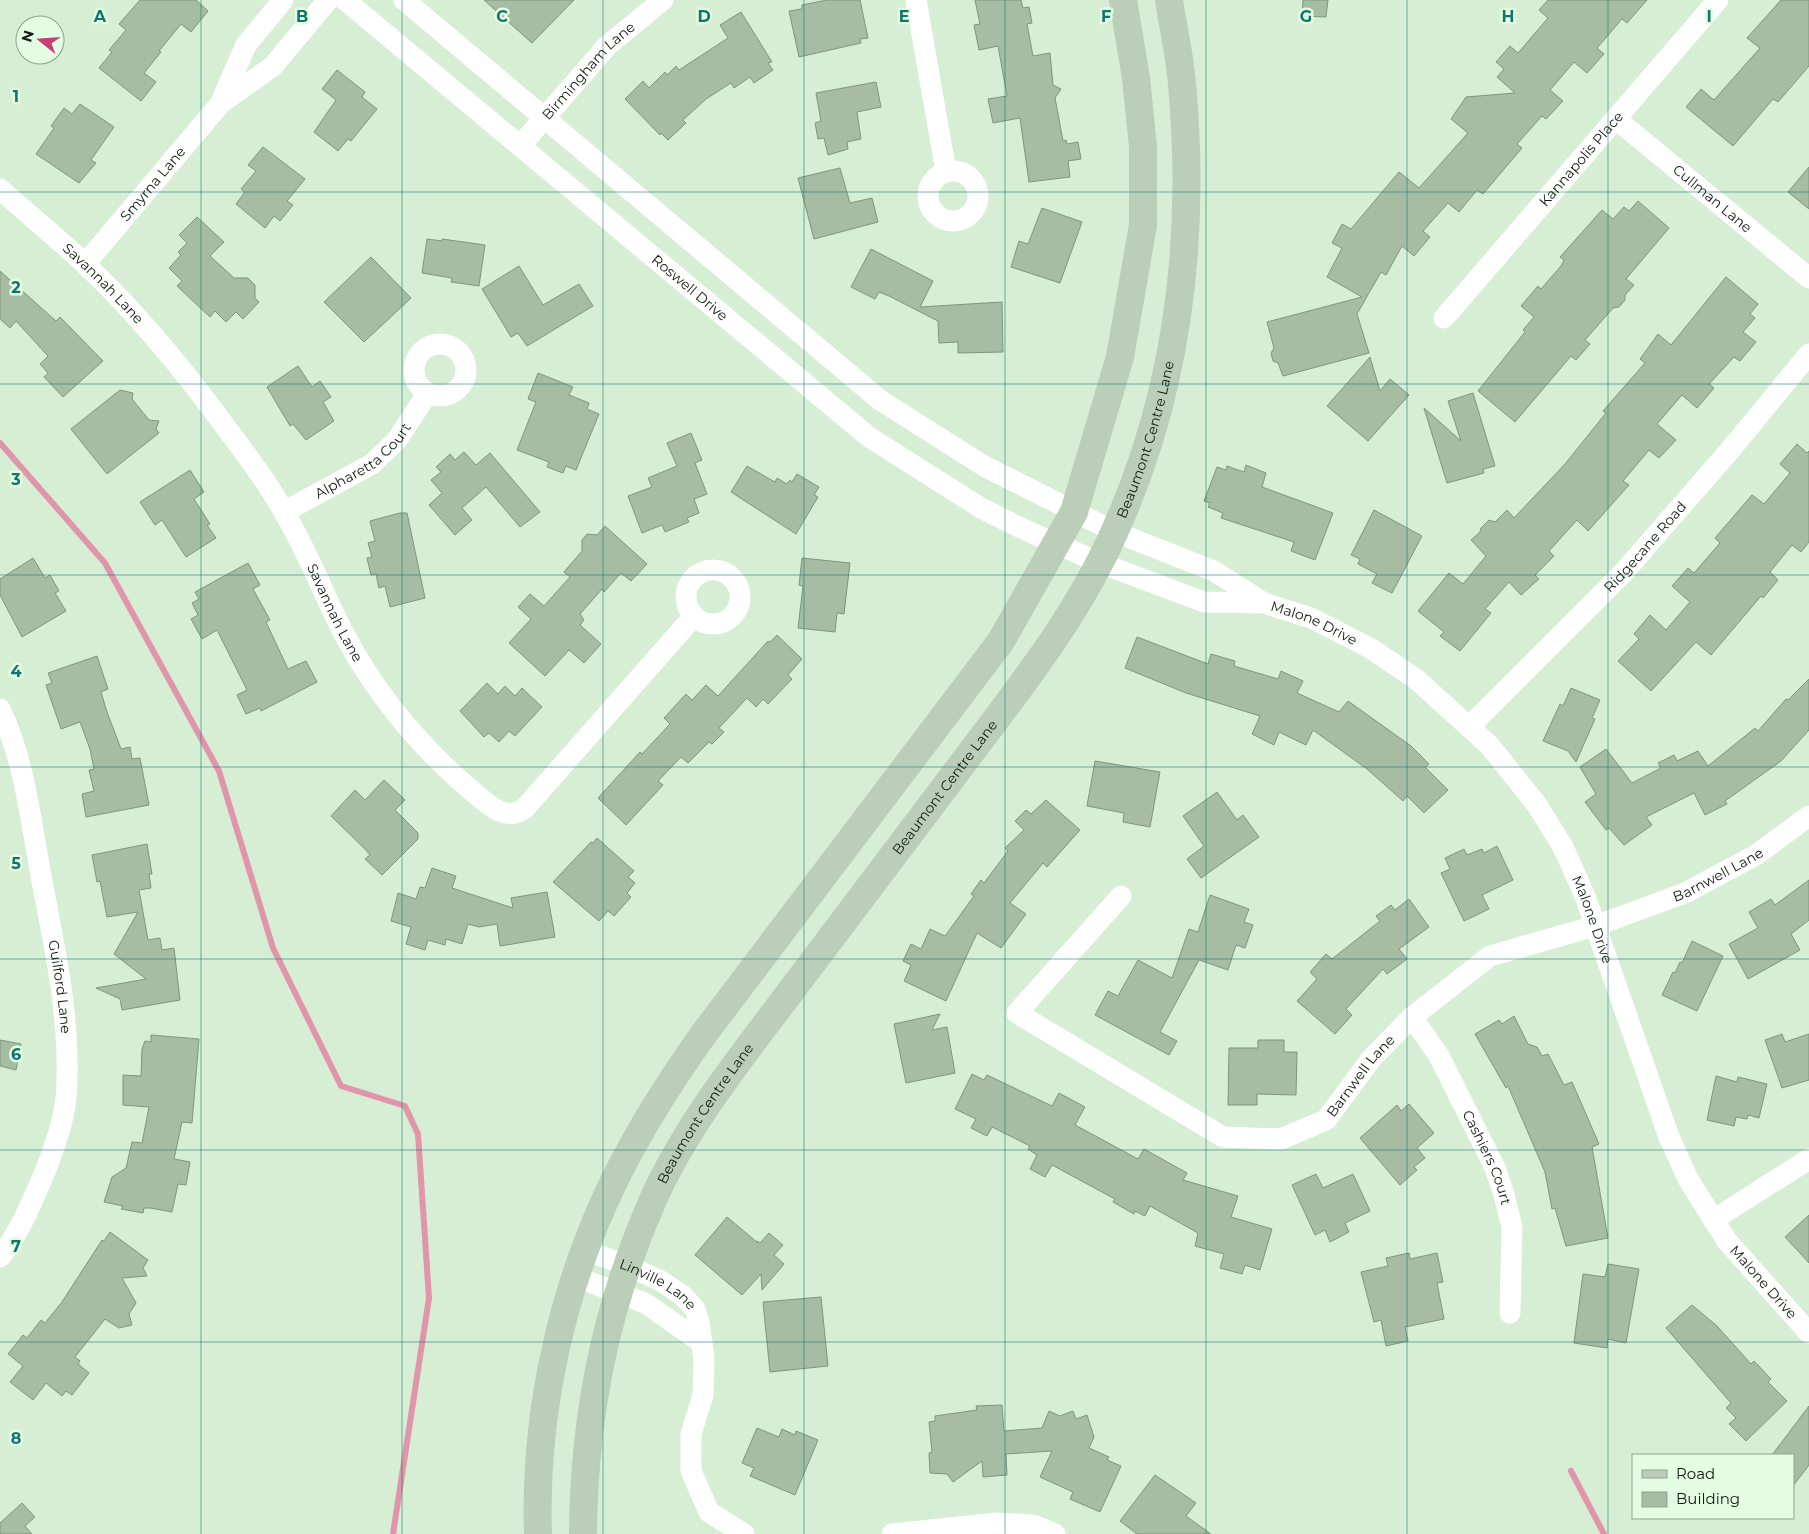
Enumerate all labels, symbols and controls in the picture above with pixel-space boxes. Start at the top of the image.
text: A [93,7,107,26]
text: B [296,7,308,26]
text: C [496,7,508,26]
text: D [697,7,711,26]
text: E [899,7,909,26]
text: F [1101,7,1111,26]
text: G [1300,7,1312,26]
text: H [1502,7,1514,26]
text: I [1706,7,1712,26]
north arrow [15,15,65,65]
street label: Birmingham Lane [538,18,639,123]
text: N [17,28,38,44]
text: 1 [13,87,19,106]
street label: Kannapolis Place [1535,108,1627,210]
street label: Smyrna Lane [116,143,189,225]
street label: Cullman Lane [1669,161,1756,236]
street label: Savannah Lane [59,239,148,328]
street label: Roswell Drive [648,251,732,325]
text: 2 [11,278,21,297]
street label: Beaumont Centre Lane [1112,359,1178,521]
street label: Alpharetta Court [312,419,415,502]
text: 3 [10,470,21,489]
street label: Ridgecane Road [1600,498,1690,596]
street label: Savannah Lane [303,561,367,665]
street label: Malone Drive [1269,597,1360,649]
text: 4 [10,662,22,681]
street label: Beaumont Centre Lane [888,716,1001,858]
street label: Barnwell Lane [1670,844,1767,906]
text: 5 [11,854,21,873]
street label: Malone Drive [1568,872,1617,966]
street label: Guilford Lane [44,939,75,1034]
street label: Barnwell Lane [1322,1031,1399,1120]
street label: Beaumont Centre Lane [653,1040,757,1187]
text: 6 [11,1045,21,1064]
street label: Cashiers Court [1458,1107,1515,1207]
text: 7 [11,1237,21,1256]
street label: Malone Drive [1726,1241,1801,1323]
street label: Linville Lane [617,1255,700,1314]
text: 8 [11,1429,21,1448]
legend [1632,1454,1794,1519]
text: Road [1676,1464,1715,1483]
text: Building [1676,1489,1740,1508]

